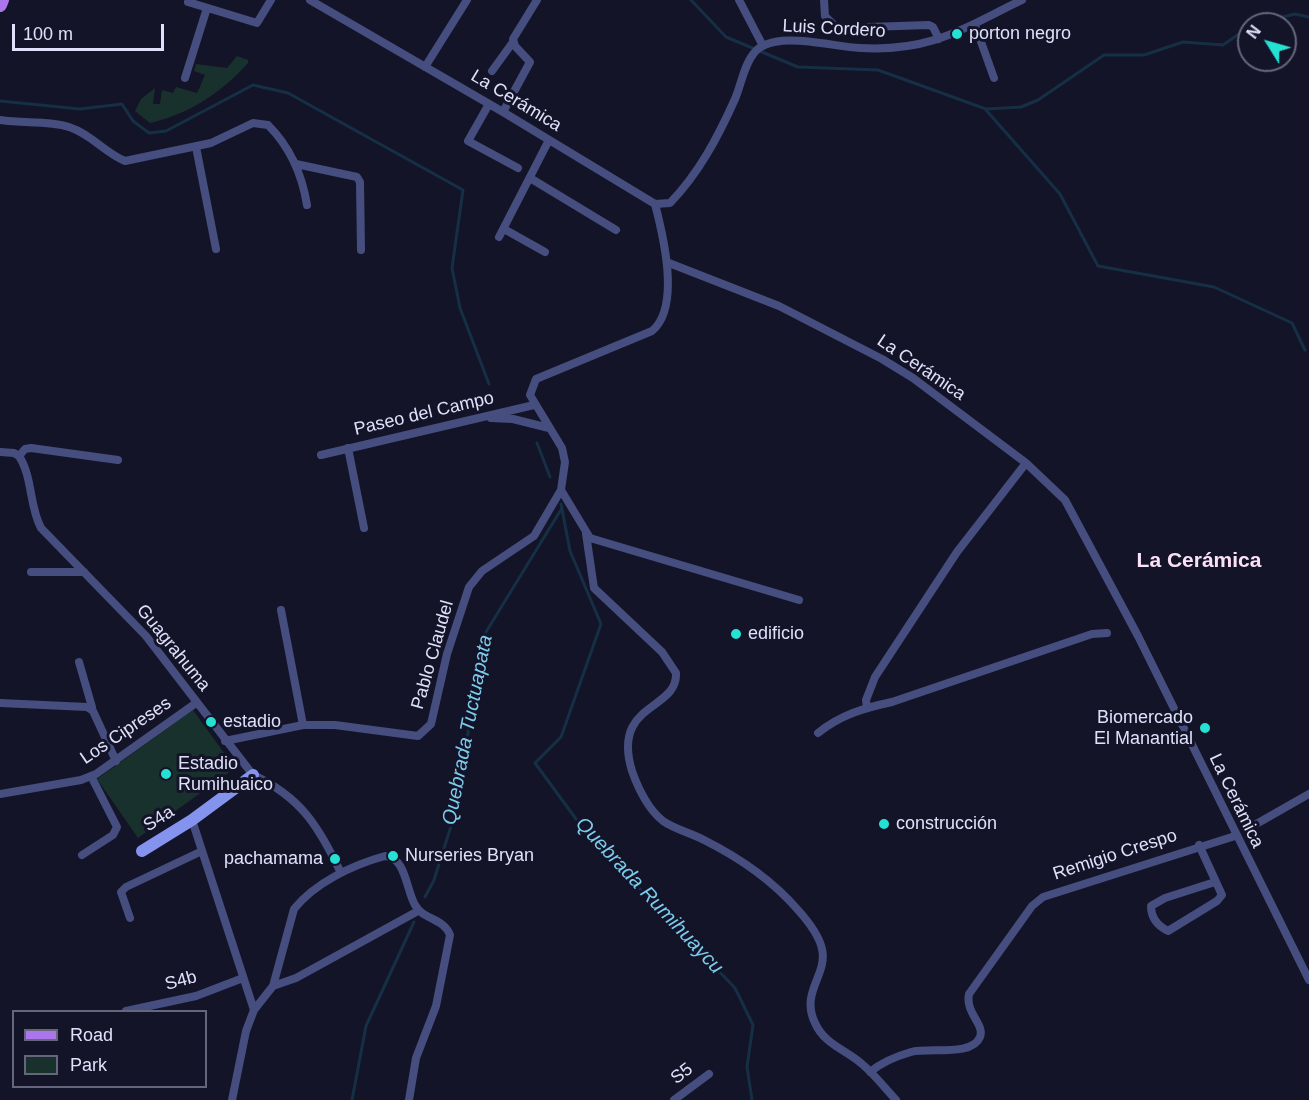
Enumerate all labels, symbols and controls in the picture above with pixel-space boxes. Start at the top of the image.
scale bar [15,12,166,50]
north arrow [1237,12,1297,72]
street label: Luis Cordero [782,16,886,42]
text: N [1244,22,1264,42]
place label: porton negro [969,23,1071,45]
text: 100 m [23,24,73,44]
marker: porton negro [950,27,964,41]
street label: La Cerámica [467,65,565,137]
street label: La Cerámica [873,331,969,405]
street label: Paseo del Campo [352,387,496,441]
district label: La Cerámica [1137,548,1261,574]
street label: Pablo Claudel [407,598,459,712]
street label: Guagrahuma [132,600,214,696]
place label: edificio [748,623,804,645]
marker: edificio [729,627,743,641]
water label: Quebrada Tuctuapata [438,633,498,827]
street label: Los Cipreses [76,693,176,769]
place label: Biomercado El Manantial [1094,707,1193,750]
place label: estadio [223,711,281,733]
marker: estadio [204,715,218,729]
marker: Biomercado El Manantial [1198,721,1212,735]
street label: La Cerámica [1204,750,1268,852]
place label: Estadio Rumihuaico [178,753,273,795]
marker: Estadio Rumihuaico [159,767,173,781]
street label: S4a [140,801,178,837]
water label: Quebrada Rumihuaycu [570,813,728,979]
place label: construcción [896,813,997,835]
marker: construcción [877,817,891,831]
street label: Remigio Crespo [1050,825,1180,885]
place label: Nurseries Bryan [405,845,534,867]
place label: pachamama [224,848,323,870]
marker: Nurseries Bryan [386,849,400,863]
marker: pachamama [328,852,342,866]
street label: S4b [163,966,199,996]
legend [12,1010,207,1088]
text: Road [70,1025,113,1045]
text: Park [70,1055,107,1075]
street label: S5 [667,1059,697,1089]

